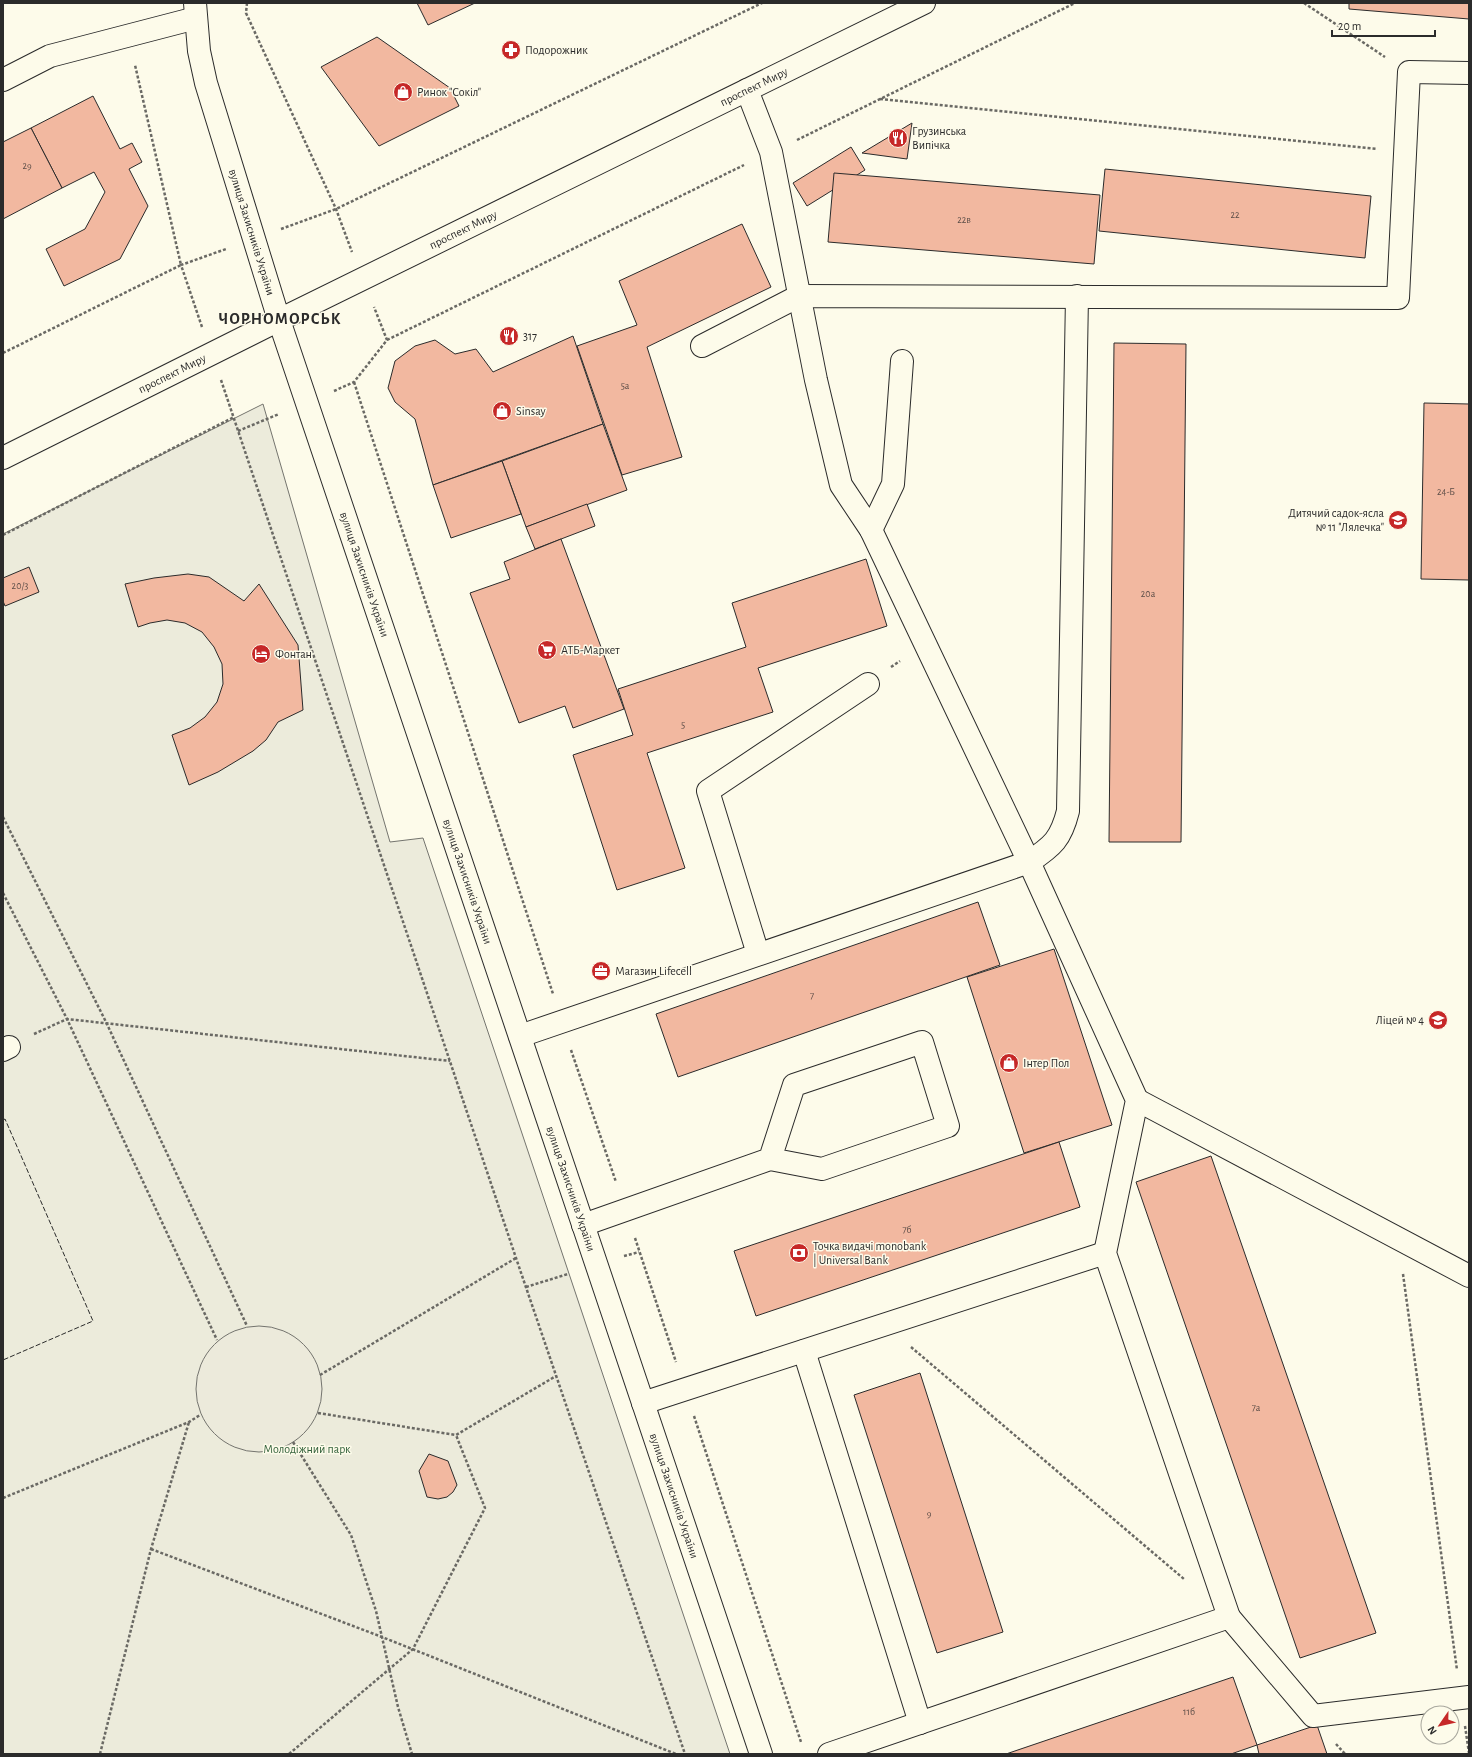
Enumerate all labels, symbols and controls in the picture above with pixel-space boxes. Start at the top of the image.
scale bar [1332,12,1435,38]
text: 20 m [1338,20,1361,32]
pharmacy icon: Подорожник [500,39,522,61]
place label: Подорожник [525,44,588,56]
street label: проспект Миру [718,65,790,108]
shop icon: Ринок "Сокіл" [392,81,414,103]
place label: Ринок "Сокіл" [417,86,481,98]
place label: Грузинська Випічка [912,125,967,151]
restaurant icon: Грузинська Випічка [887,127,909,149]
house number: 29 [22,161,32,171]
street label: вулиця Захисників України [227,168,277,297]
street label: проспект Миру [427,208,499,251]
house number: 22 [1230,210,1240,220]
house number: 22в [957,215,971,225]
district label: ЧОРНОМОРСЬК [219,311,341,327]
restaurant icon: 317 [498,325,520,347]
place label: 317 [523,330,537,342]
street label: проспект Миру [136,352,208,395]
house number: 5а [621,381,630,391]
shop icon: Sinsay [491,400,513,422]
place label: Sinsay [516,405,546,418]
house number: 24-Б [1437,487,1455,497]
place label: Дитячий садок-ясла № 11 "Лялечка" [1288,507,1385,533]
school or university icon: Дитячий садок-ясла № 11 "Лялечка" [1387,509,1409,531]
street label: вулиця Захисників України [338,510,391,639]
house number: 20/3 [12,581,28,591]
house number: 20а [1141,589,1156,599]
supermarket icon: АТБ-Маркет [536,639,558,661]
hotel icon: Фонтан [250,643,272,665]
place label: АТБ-Маркет [561,644,620,656]
place label: Фонтан [275,648,312,660]
house number: 5 [681,720,685,730]
street label: вулиця Захисників України [441,817,494,946]
office icon: Магазин Lifecell [590,960,612,982]
place label: Магазин Lifecell [615,965,692,977]
house number: 7 [810,991,814,1001]
school or university icon: Ліцей № 4 [1427,1009,1449,1031]
place label: Ліцей № 4 [1376,1014,1424,1026]
shop icon: Інтер Пол [998,1052,1020,1074]
place label: Інтер Пол [1023,1057,1069,1069]
street label: вулиця Захисників України [544,1124,598,1253]
house number: 7б [902,1225,912,1235]
place label: Точка видачі monobank | Universal Bank [813,1240,927,1267]
bank icon: Точка видачі monobank | Universal Bank [788,1242,810,1264]
house number: 7а [1252,1403,1261,1413]
street label: вулиця Захисників України [648,1432,701,1560]
park label: Молодіжний парк [263,1443,351,1455]
house number: 9 [927,1509,932,1519]
north arrow [1420,1705,1460,1745]
house number: 11б [1183,1707,1195,1717]
text: N [1425,1724,1439,1737]

